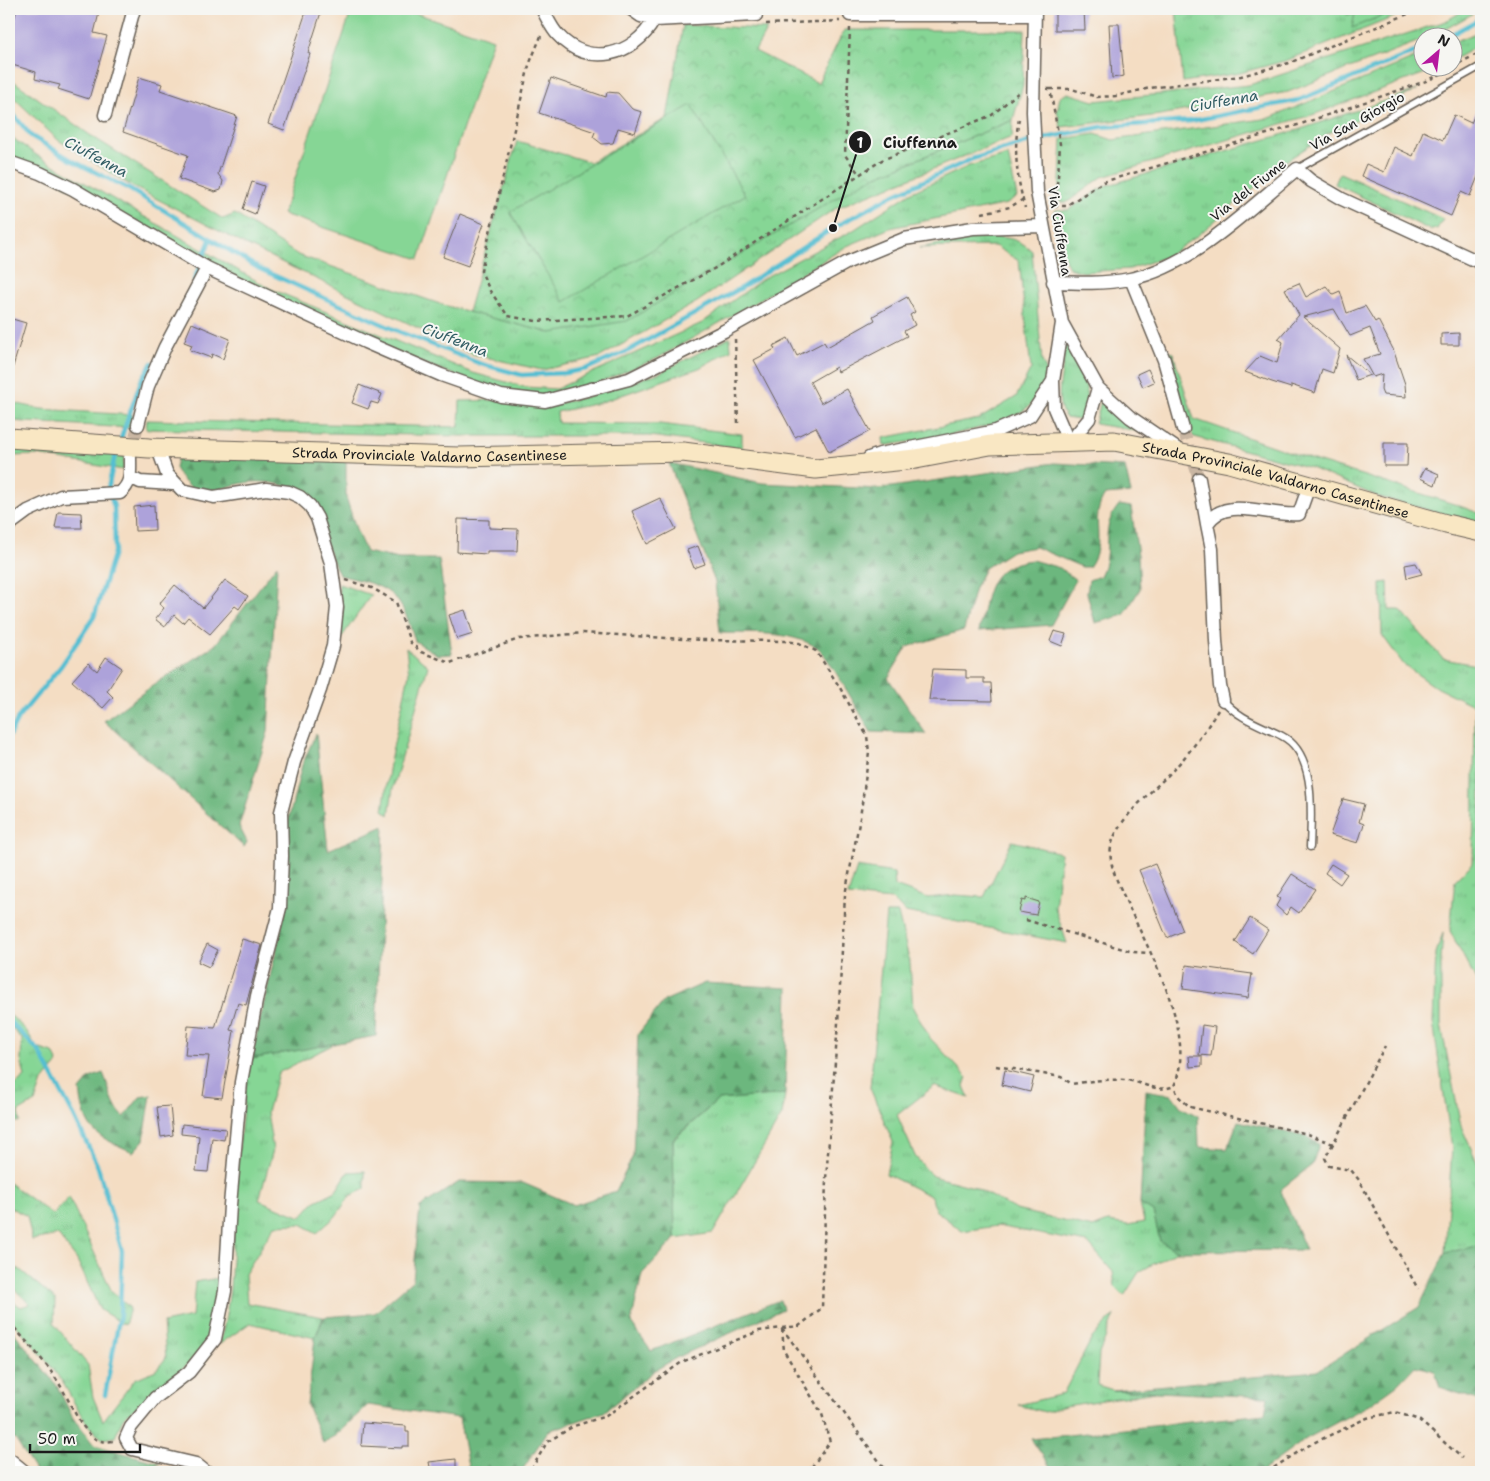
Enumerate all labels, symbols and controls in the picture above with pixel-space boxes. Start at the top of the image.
north arrow [1412,28,1462,78]
text: N [1435,30,1453,51]
water label: Ciuffenna [1188,85,1260,117]
street label: Via San Giorgio [1306,88,1408,154]
callout: Ciuffenna [848,127,967,157]
water label: Ciuffenna [61,132,131,182]
text: 1 [857,133,864,153]
text: Ciuffenna [883,133,958,153]
street label: Via del Fiume [1206,155,1290,225]
street label: Via Ciuffenna [1044,185,1076,277]
water label: Ciuffenna [419,318,491,362]
street label: Strada Provinciale Valdarno Casentinese [1141,438,1411,522]
street label: Strada Provinciale Valdarno Casentinese [292,443,567,466]
scale bar [30,1421,140,1453]
text: 50 m [38,1429,76,1449]

